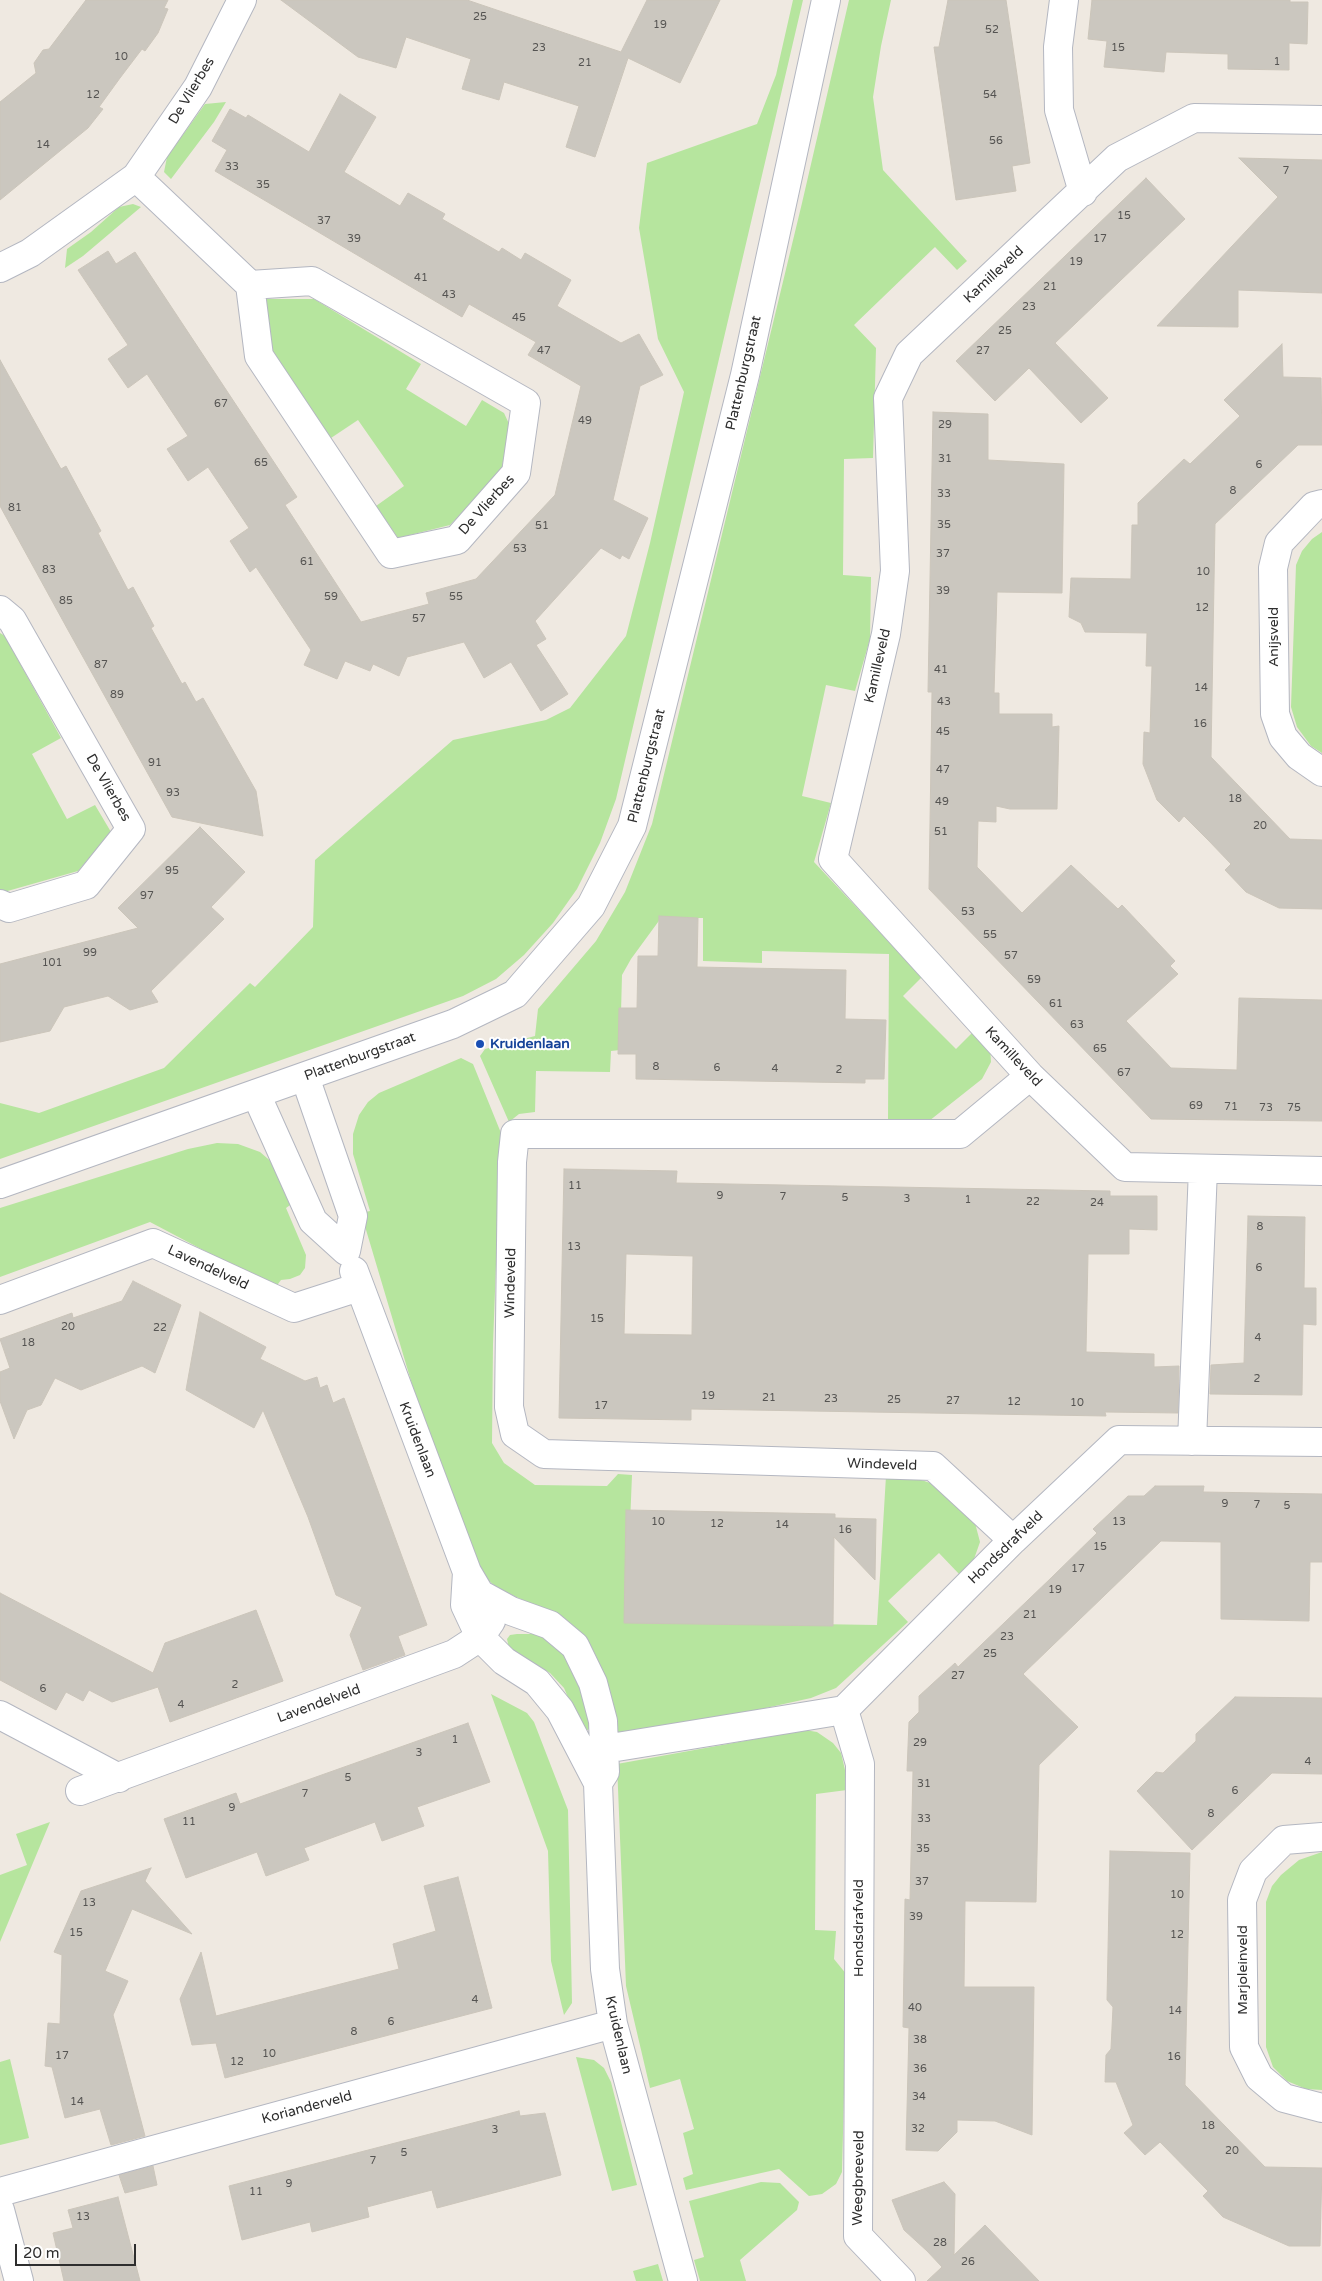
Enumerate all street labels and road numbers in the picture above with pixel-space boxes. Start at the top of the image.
street label: De Vlierbes [165,54,219,128]
street label: Kamilleveld [960,243,1028,307]
street label: Plattenburgstraat [723,314,765,432]
street label: De Vlierbes [456,471,518,539]
street label: Anijsveld [1266,607,1282,667]
street label: Kamilleveld [861,627,895,705]
street label: Plattenburgstraat [625,707,669,825]
street label: De Vlierbes [82,751,134,825]
street label: Kamilleveld [981,1023,1045,1091]
street label: Plattenburgstraat [302,1029,418,1085]
street label: Lavendelveld [165,1242,251,1294]
street label: Windeveld [502,1248,520,1318]
street label: Kruidenlaan [395,1400,439,1480]
street label: Windeveld [847,1455,917,1475]
street label: Hondsdrafveld [965,1508,1047,1588]
street label: Lavendelveld [275,1681,363,1727]
street label: Hondsdrafveld [851,1879,867,1977]
street label: Marjoleinveld [1235,1925,1251,2015]
street label: Kruidenlaan [601,1994,635,2076]
street label: Korianderveld [260,2088,354,2128]
street label: Weegbreeveld [850,2130,868,2226]

